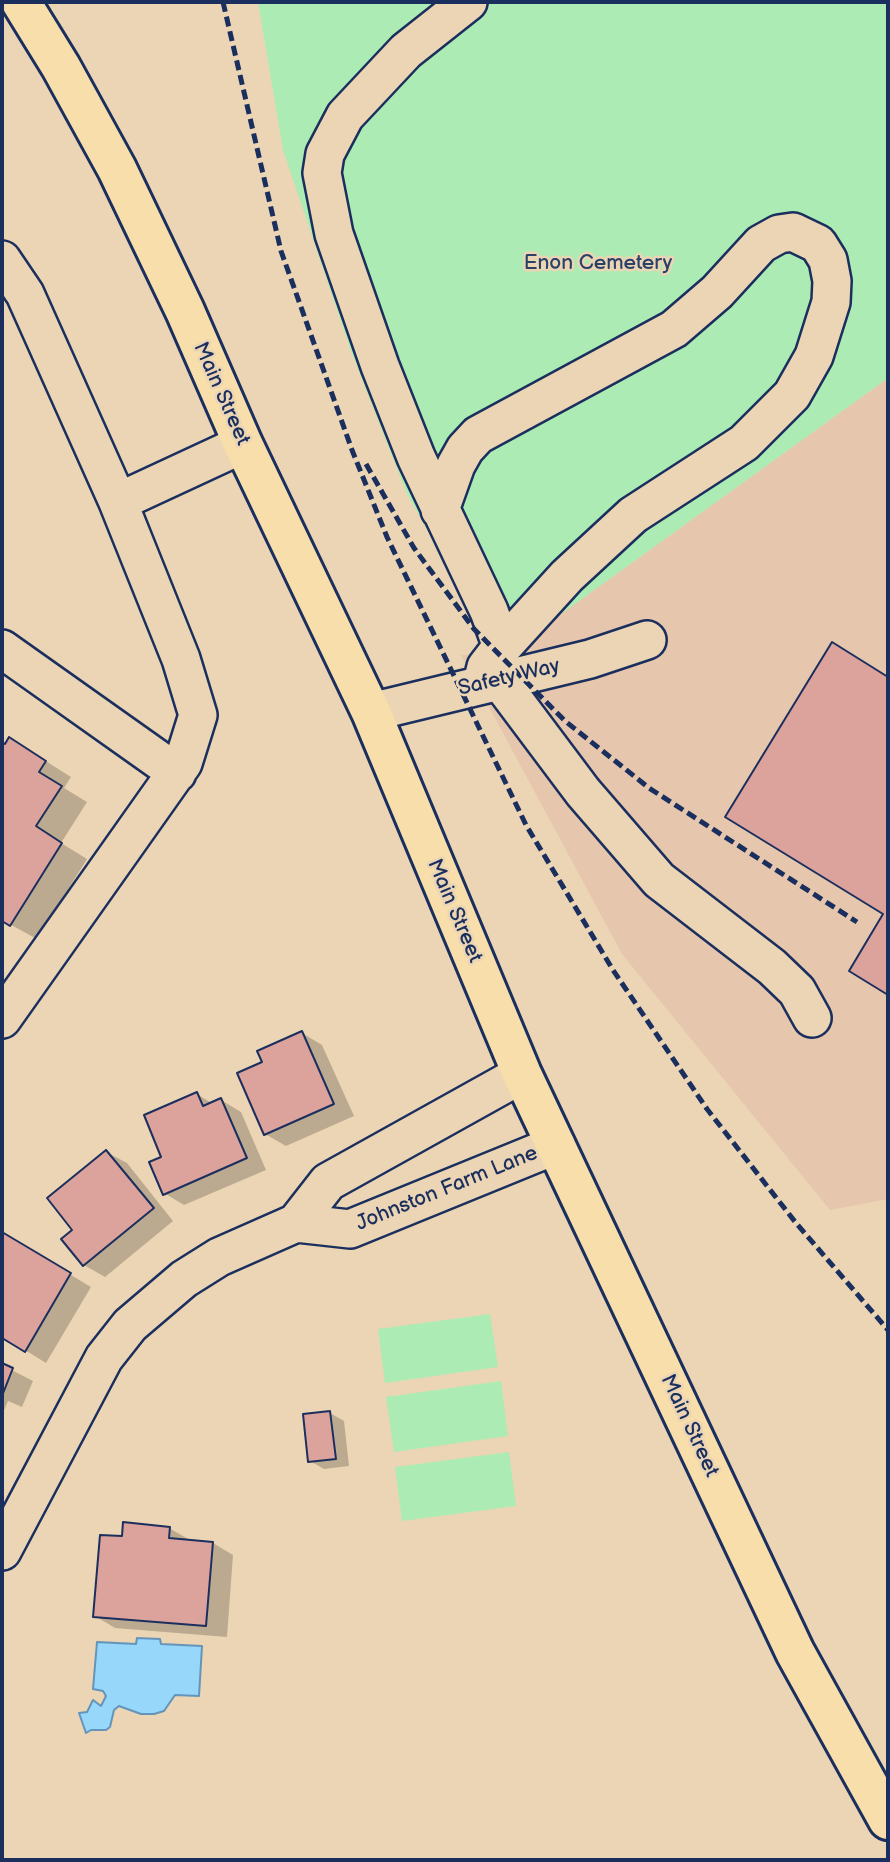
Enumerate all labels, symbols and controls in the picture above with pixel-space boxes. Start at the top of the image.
park label: Enon Cemetery [524,251,672,277]
street label: Main Street [187,339,255,449]
street label: Safety Way [456,654,562,702]
street label: Main Street [421,855,487,967]
street label: Johnston Farm Lane [353,1141,541,1237]
street label: Main Street [654,1371,724,1481]

